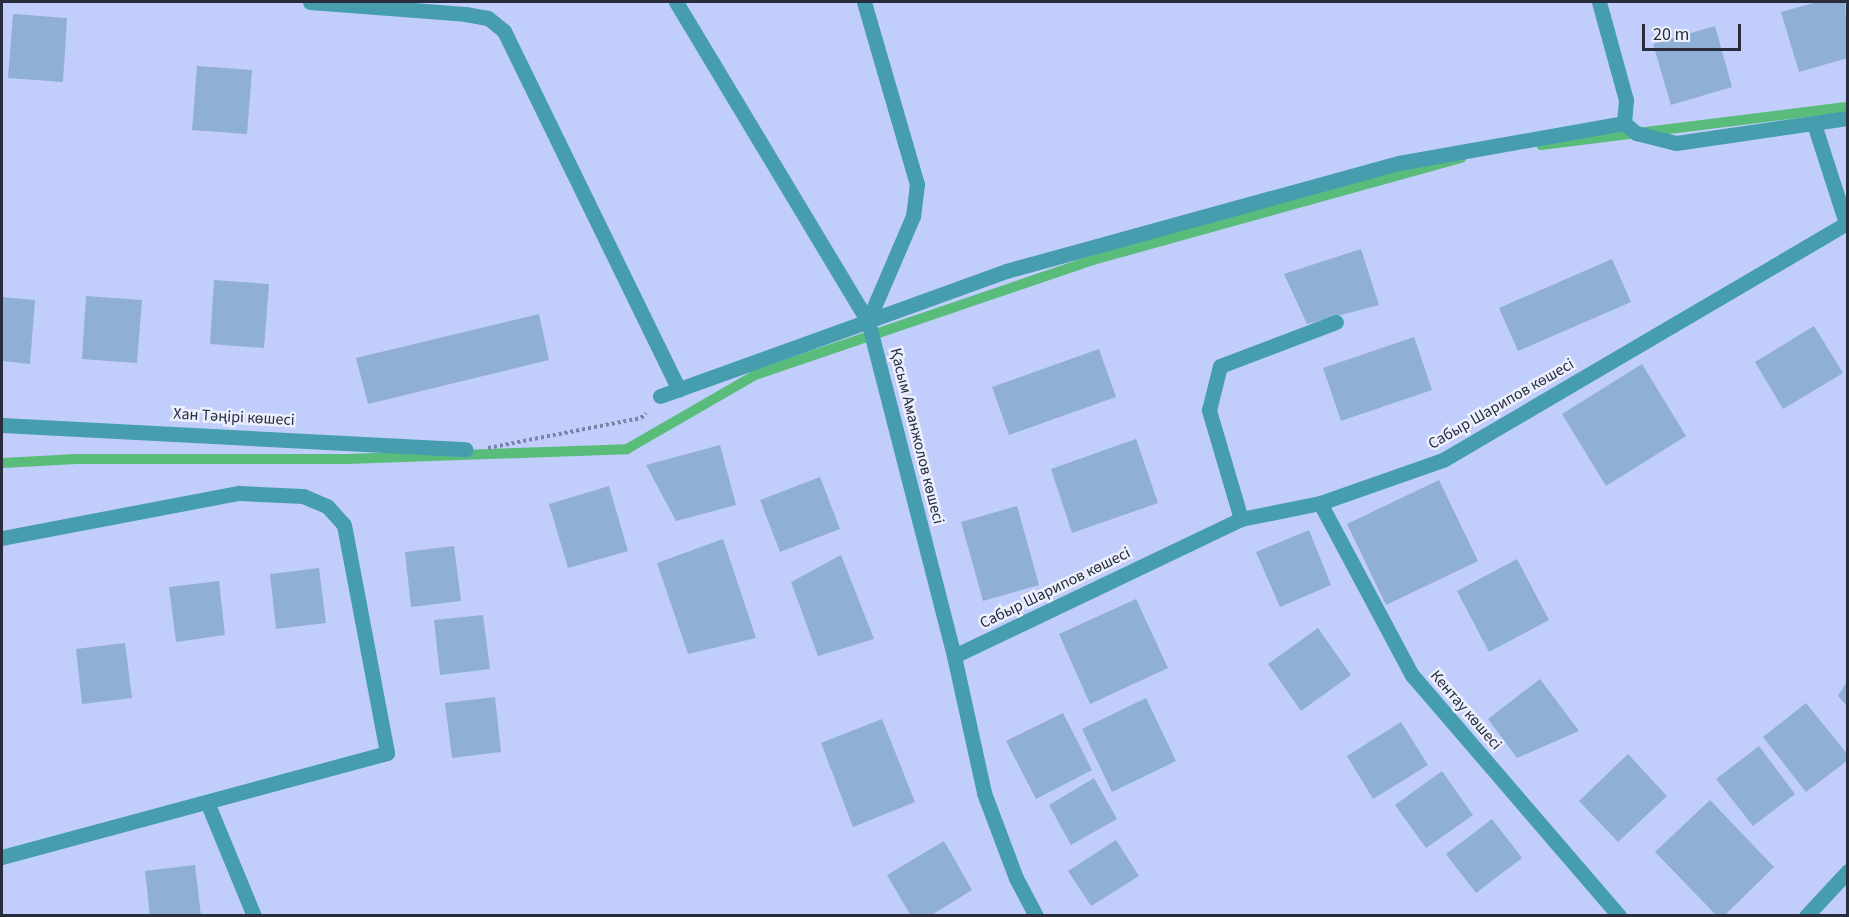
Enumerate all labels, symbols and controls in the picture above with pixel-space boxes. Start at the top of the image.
scale bar [1645,12,1744,50]
text: 20 m [1653,22,1689,47]
street label: Қасым Аманжолов көшесі [886,346,948,526]
street label: Сабыр Шарипов көшесі [1425,354,1577,454]
street label: Хан Тәңірі көшесі [173,404,295,430]
street label: Сабыр Шарипов көшесі [977,543,1133,633]
street label: Кентау көшесі [1426,666,1506,754]

